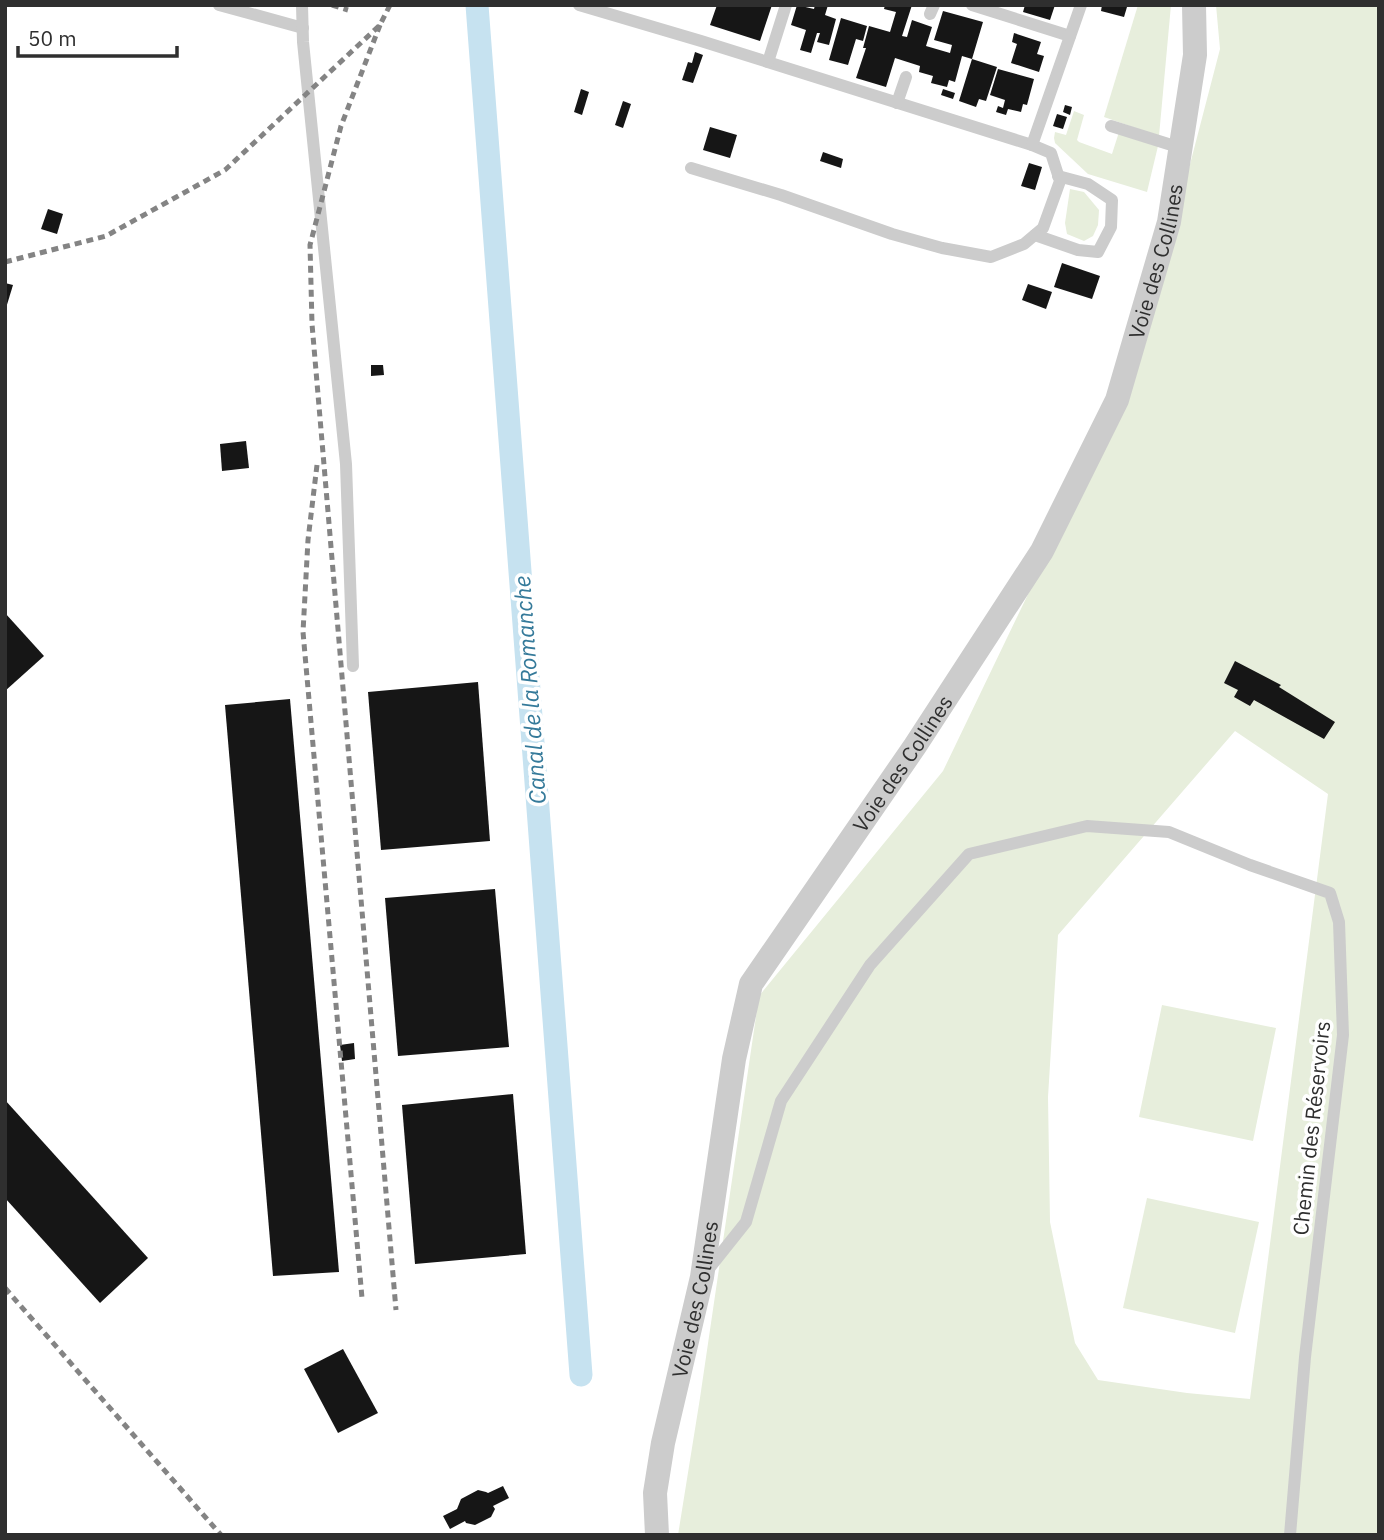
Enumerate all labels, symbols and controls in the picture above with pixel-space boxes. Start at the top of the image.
scale bar [18,14,177,58]
text: 50 m [28,24,77,52]
street label: Voie des Collines [1122,182,1189,342]
water label: Canal de la Romanche [506,575,552,805]
street label: Voie des Collines [846,689,959,837]
street label: Chemin des Réservoirs [1286,1019,1336,1237]
street label: Voie des Collines [665,1219,724,1381]

